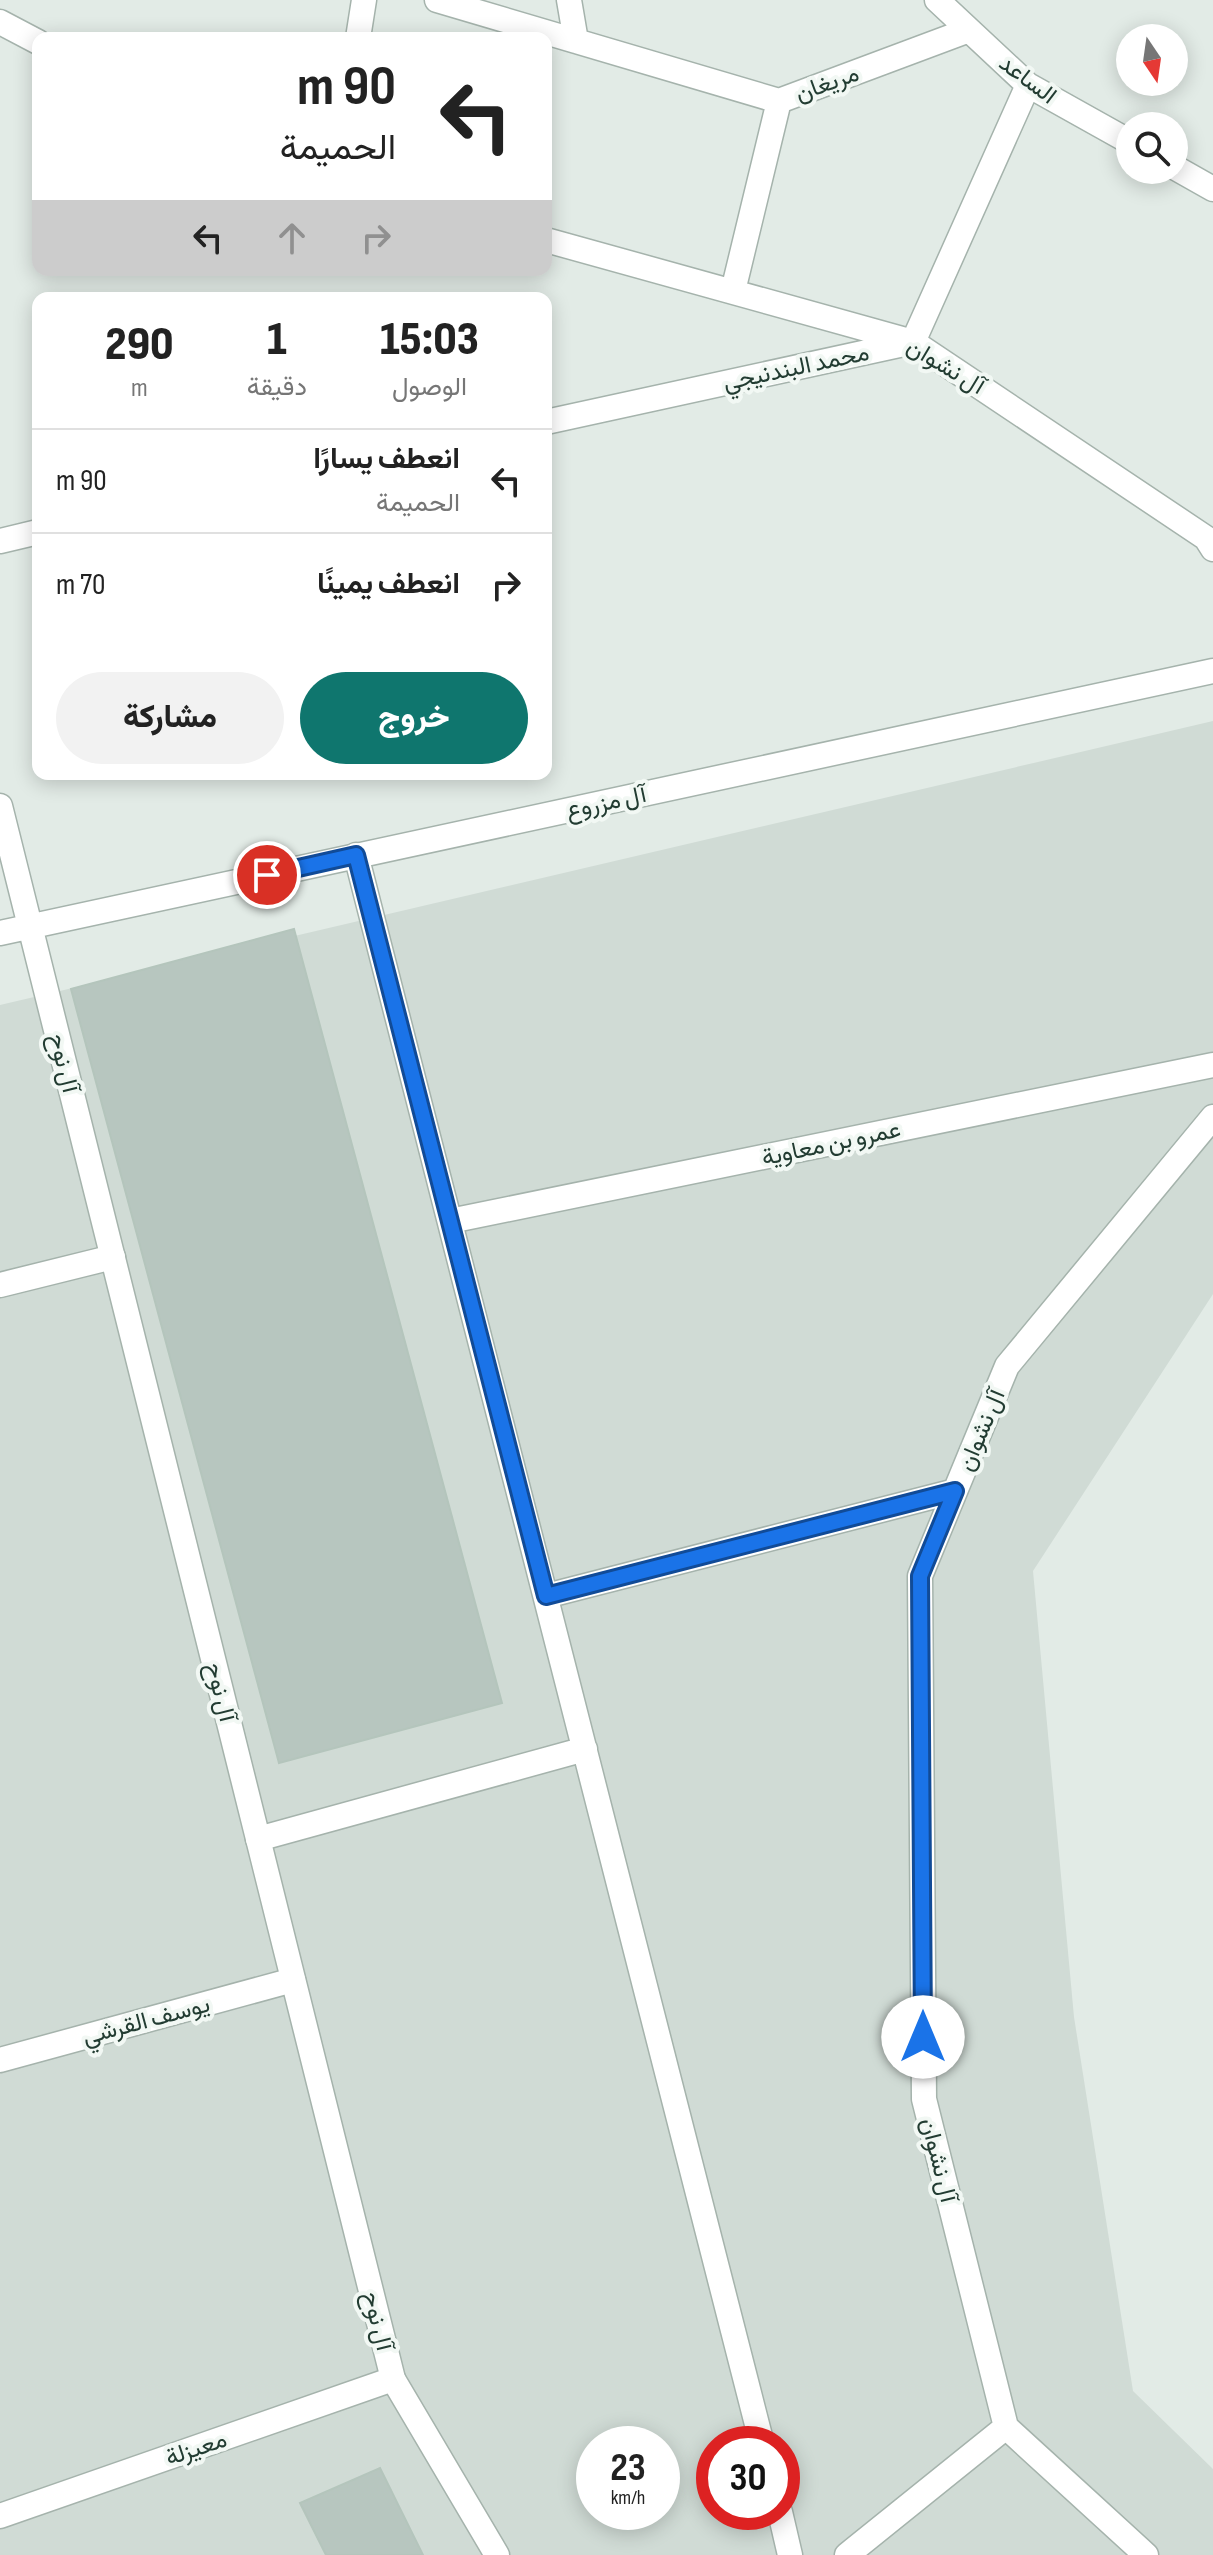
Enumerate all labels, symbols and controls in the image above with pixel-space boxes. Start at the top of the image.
north arrow [1116,24,1188,96]
map controls [1116,24,1188,184]
street label: الساعد [993,48,1062,110]
text: 90 m [297,54,396,121]
street label: مريغان [791,59,863,108]
icon: left [424,64,528,168]
button: search [1116,112,1188,184]
text: الحميمة [280,127,396,170]
icon: left [186,216,230,260]
icon: ahead [270,216,314,260]
icon: right [354,216,398,260]
text: 1 [267,311,287,368]
text: 15:03 [380,311,479,368]
text: 290 [105,316,174,373]
street label: آل نشوان [901,332,992,402]
street label: محمد البندنيجي [720,338,873,401]
text: دقيقة [247,372,307,403]
text: الوصول [392,372,467,403]
text: m [131,373,148,404]
text: انعطف يسارًا [313,441,460,477]
icon: left [484,459,528,503]
text: 90 m [56,463,107,499]
text: الحميمة [376,488,460,519]
icon: right [484,563,528,607]
text: انعطف يمينًا [317,566,460,602]
text: 70 m [56,567,105,603]
button: مشاركة [56,672,284,764]
button: خروج [300,672,528,764]
street label: آل مزروع [563,779,652,826]
pin [233,841,301,909]
icon: arrive [245,853,289,897]
street label: آل نوح [41,1031,85,1098]
street label: عمرو بن معاوية [759,1115,903,1172]
street label: آل نشوان [951,1383,1013,1475]
street label: آل نوح [198,1660,242,1727]
street label: يوسف القرشي [79,1990,214,2055]
position arrow [881,1995,965,2079]
street label: آل نشوان [914,2115,964,2208]
street label: آل نوح [355,2289,399,2356]
street label: معيزلة [162,2424,231,2472]
speed limit sign: 30 [696,2426,800,2530]
text: 23 [610,2444,646,2492]
text: km/h [611,2486,645,2510]

